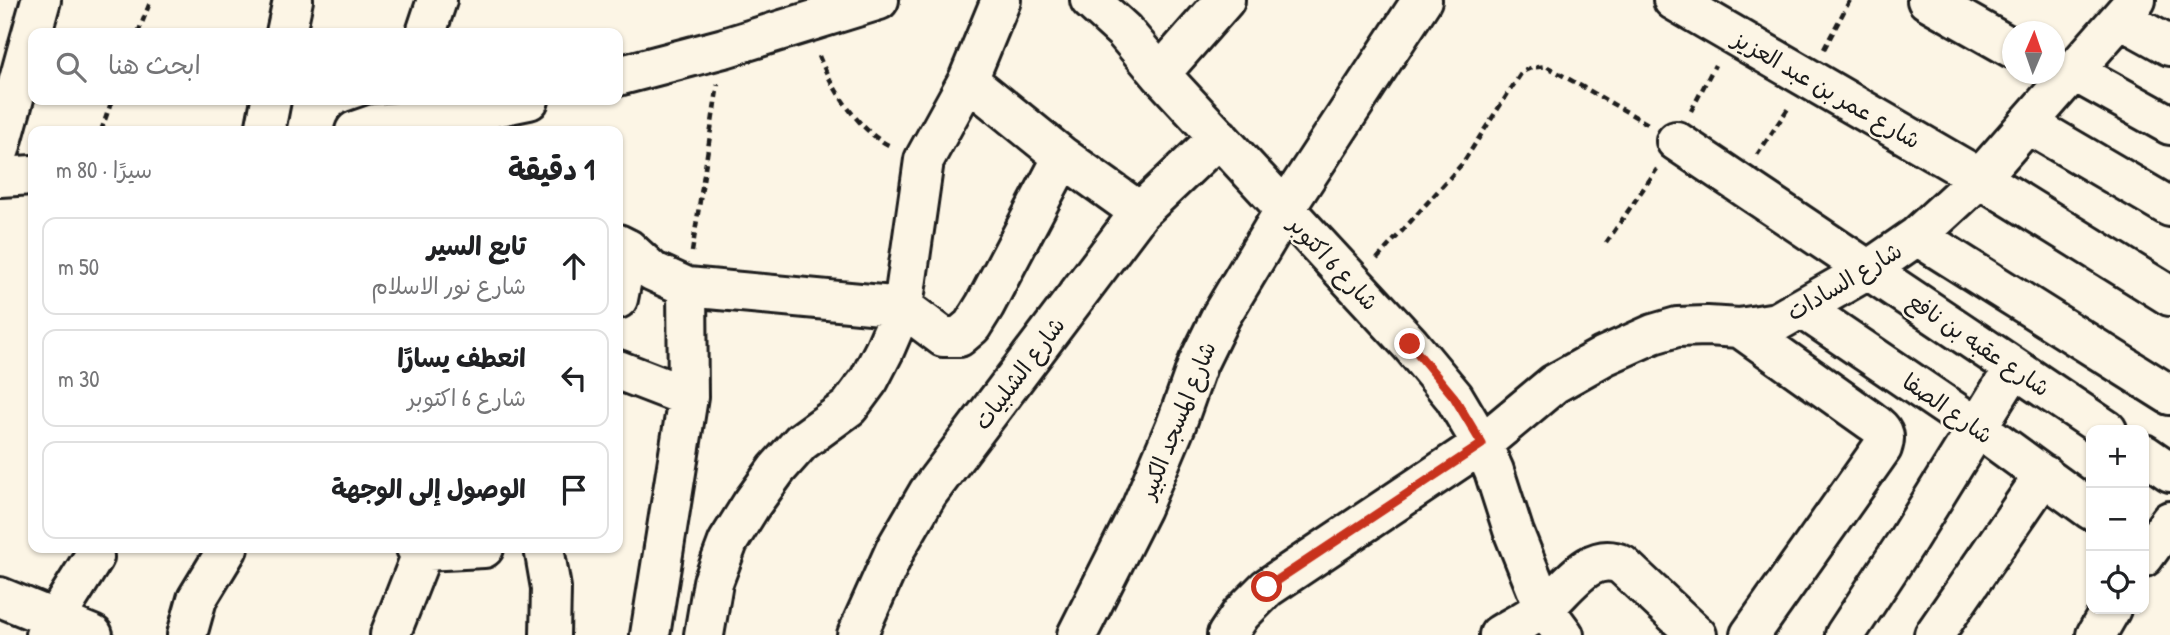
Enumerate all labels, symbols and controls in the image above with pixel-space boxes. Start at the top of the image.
north arrow [2002,21,2065,84]
street label: شارع عمر بن عبد العزيز [1725,22,1926,156]
search box [28,28,623,105]
text: ابحث هنا [108,47,201,82]
icon: search [52,48,90,86]
text: 1 دقيقة [508,149,595,189]
text: سيرًا · 80 m [56,154,152,185]
street label: شارع 6 اكتوبر [1280,208,1386,318]
text: تابع السير [427,228,526,263]
street label: شارع السادات [1781,234,1908,328]
icon: ahead [555,247,593,285]
text: 50 m [58,251,99,282]
text: شارع نور الاسلام [371,270,526,301]
street label: شارع عقبه بن نافع [1901,285,2056,405]
street label: شارع الشلبيات [966,310,1072,436]
route end [1394,328,1425,359]
street label: شارع المسجد الكبير [1131,337,1224,505]
text: انعطف يسارًا [397,340,526,375]
icon: left [555,359,593,397]
text: 30 m [58,363,100,394]
street label: شارع الصفا [1896,366,1999,451]
text: شارع 6 اكتوبر [408,382,526,413]
map controls [2086,425,2149,614]
button: + [2086,425,2149,488]
text: الوصول إلى الوجهة [331,471,526,506]
icon: arrive [555,471,593,509]
button: − [2086,488,2149,551]
button: locate [2086,551,2149,614]
route start [1251,571,1282,602]

